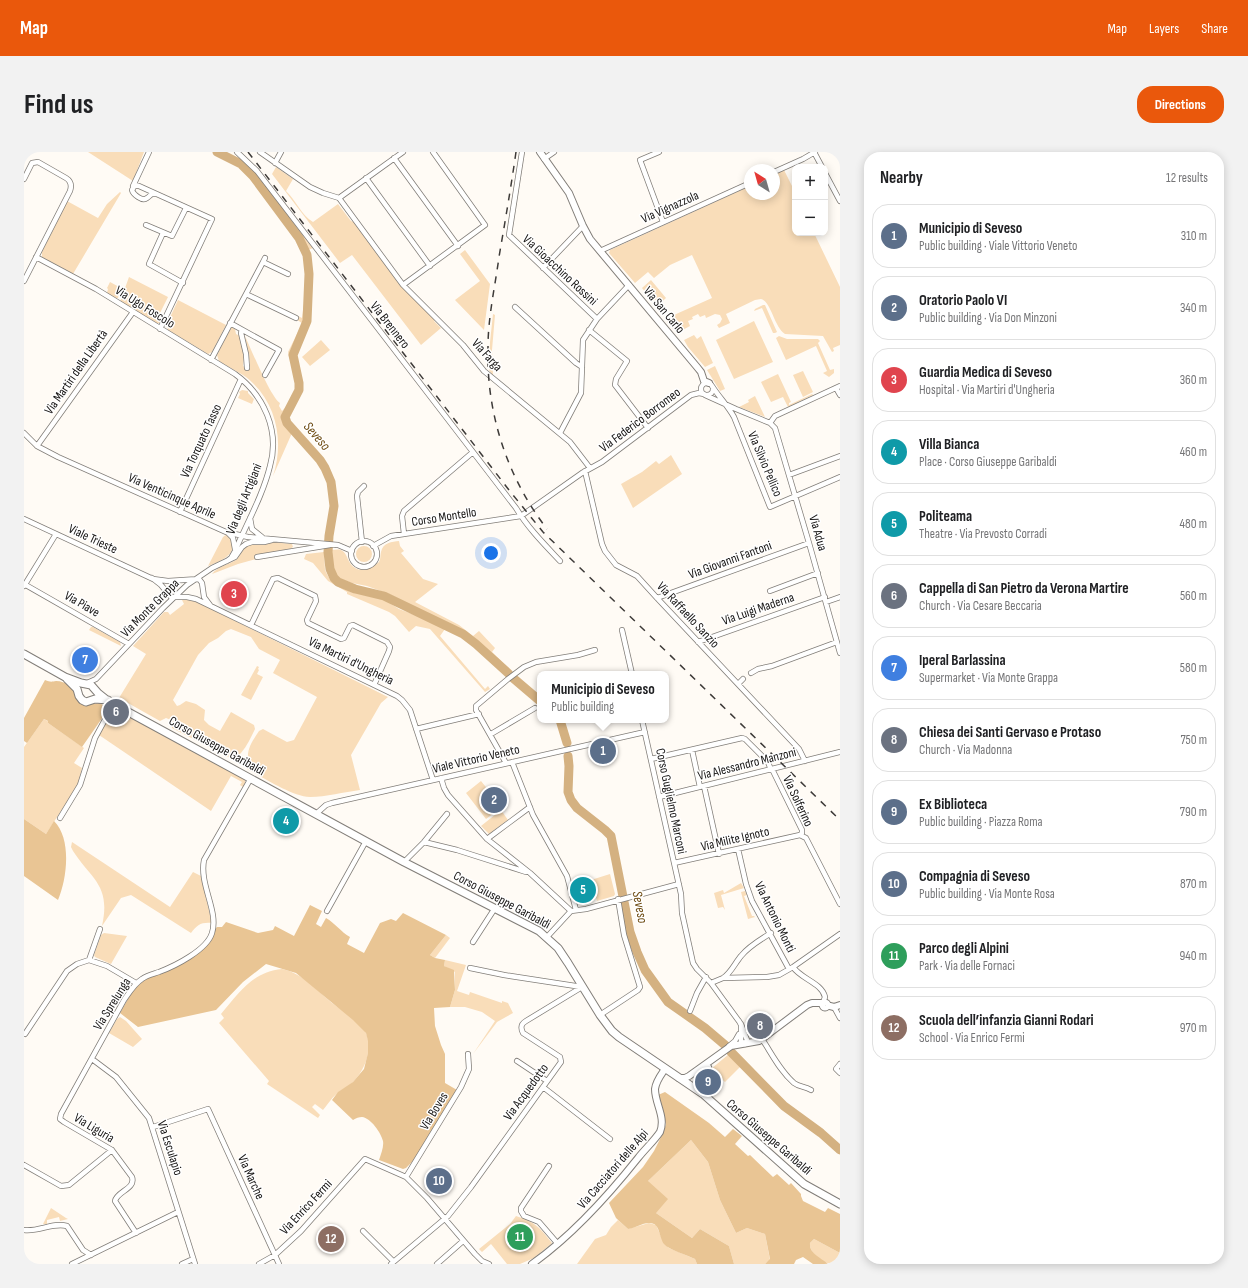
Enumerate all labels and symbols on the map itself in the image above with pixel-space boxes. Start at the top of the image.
north arrow [744,164,780,200]
street label: Via Vignazzola [639,187,701,227]
street label: Via Gioacchino Rossini [519,231,601,309]
street label: Via Ugo Foscolo [112,282,178,332]
street label: Via San Carlo [640,283,688,337]
street label: Via Brennero [367,298,413,352]
street label: Via Martiri della Libertà [41,327,111,417]
street label: Via Farga [468,335,506,375]
street label: Via Federico Borromeo [596,384,684,456]
street label: Via Torquato Tasso [177,401,225,481]
water label: Seveso [300,418,334,454]
street label: Via Silvio Pellico [744,429,786,499]
street label: Via degli Artigiani [223,461,265,537]
street label: Via Venticinque Aprile [126,470,218,522]
street label: Corso Montello [410,504,478,530]
street label: Via Adua [805,513,831,553]
street label: Viale Trieste [66,521,120,557]
street label: Via Giovanni Fantoni [686,538,774,582]
your location [481,543,501,563]
street label: Via Monte Grappa [117,575,183,641]
pin: 3 [221,579,247,609]
street label: Via Raffaello Sanzio [653,579,723,651]
street label: Via Piave [61,587,103,621]
street label: Via Luigi Maderna [720,589,796,629]
street label: Via Martiri d'Ungheria [306,633,396,689]
pin: 7 [72,645,98,675]
pin: 6 [103,697,129,727]
street label: Corso Giuseppe Garibaldi [166,713,268,779]
pin: 1 [590,736,616,766]
street label: Viale Vittorio Veneto [431,741,521,777]
street label: Via Alessandro Manzoni [696,744,798,784]
street label: Corso Guglielmo Marconi [652,747,690,855]
street label: Via Solferino [779,773,817,829]
pin: 2 [481,785,507,815]
pin: 4 [273,806,299,836]
street label: Via Milite Ignoto [699,823,771,855]
street label: Corso Giuseppe Garibaldi [451,868,553,932]
pin: 5 [570,875,596,905]
street label: Via Antonio Monti [751,879,799,955]
water label: Seveso [629,889,651,925]
street label: Via Sprelunga [90,975,134,1033]
pin: 8 [747,1011,773,1041]
street label: Via Acquedotto [500,1060,552,1124]
pin: 9 [695,1067,721,1097]
street label: Via Boves [417,1089,452,1133]
street label: Corso Giuseppe Garibaldi [723,1096,815,1178]
street label: Via Liguria [71,1110,117,1146]
street label: Via Esculapio [154,1119,186,1177]
street label: Via Cacciatori delle Alpi [574,1126,652,1212]
street label: Via Marche [234,1152,268,1202]
pin: 10 [426,1166,452,1196]
street label: Via Enrico Fermi [276,1176,336,1238]
pin: 11 [507,1222,533,1252]
pin: 12 [318,1224,344,1254]

